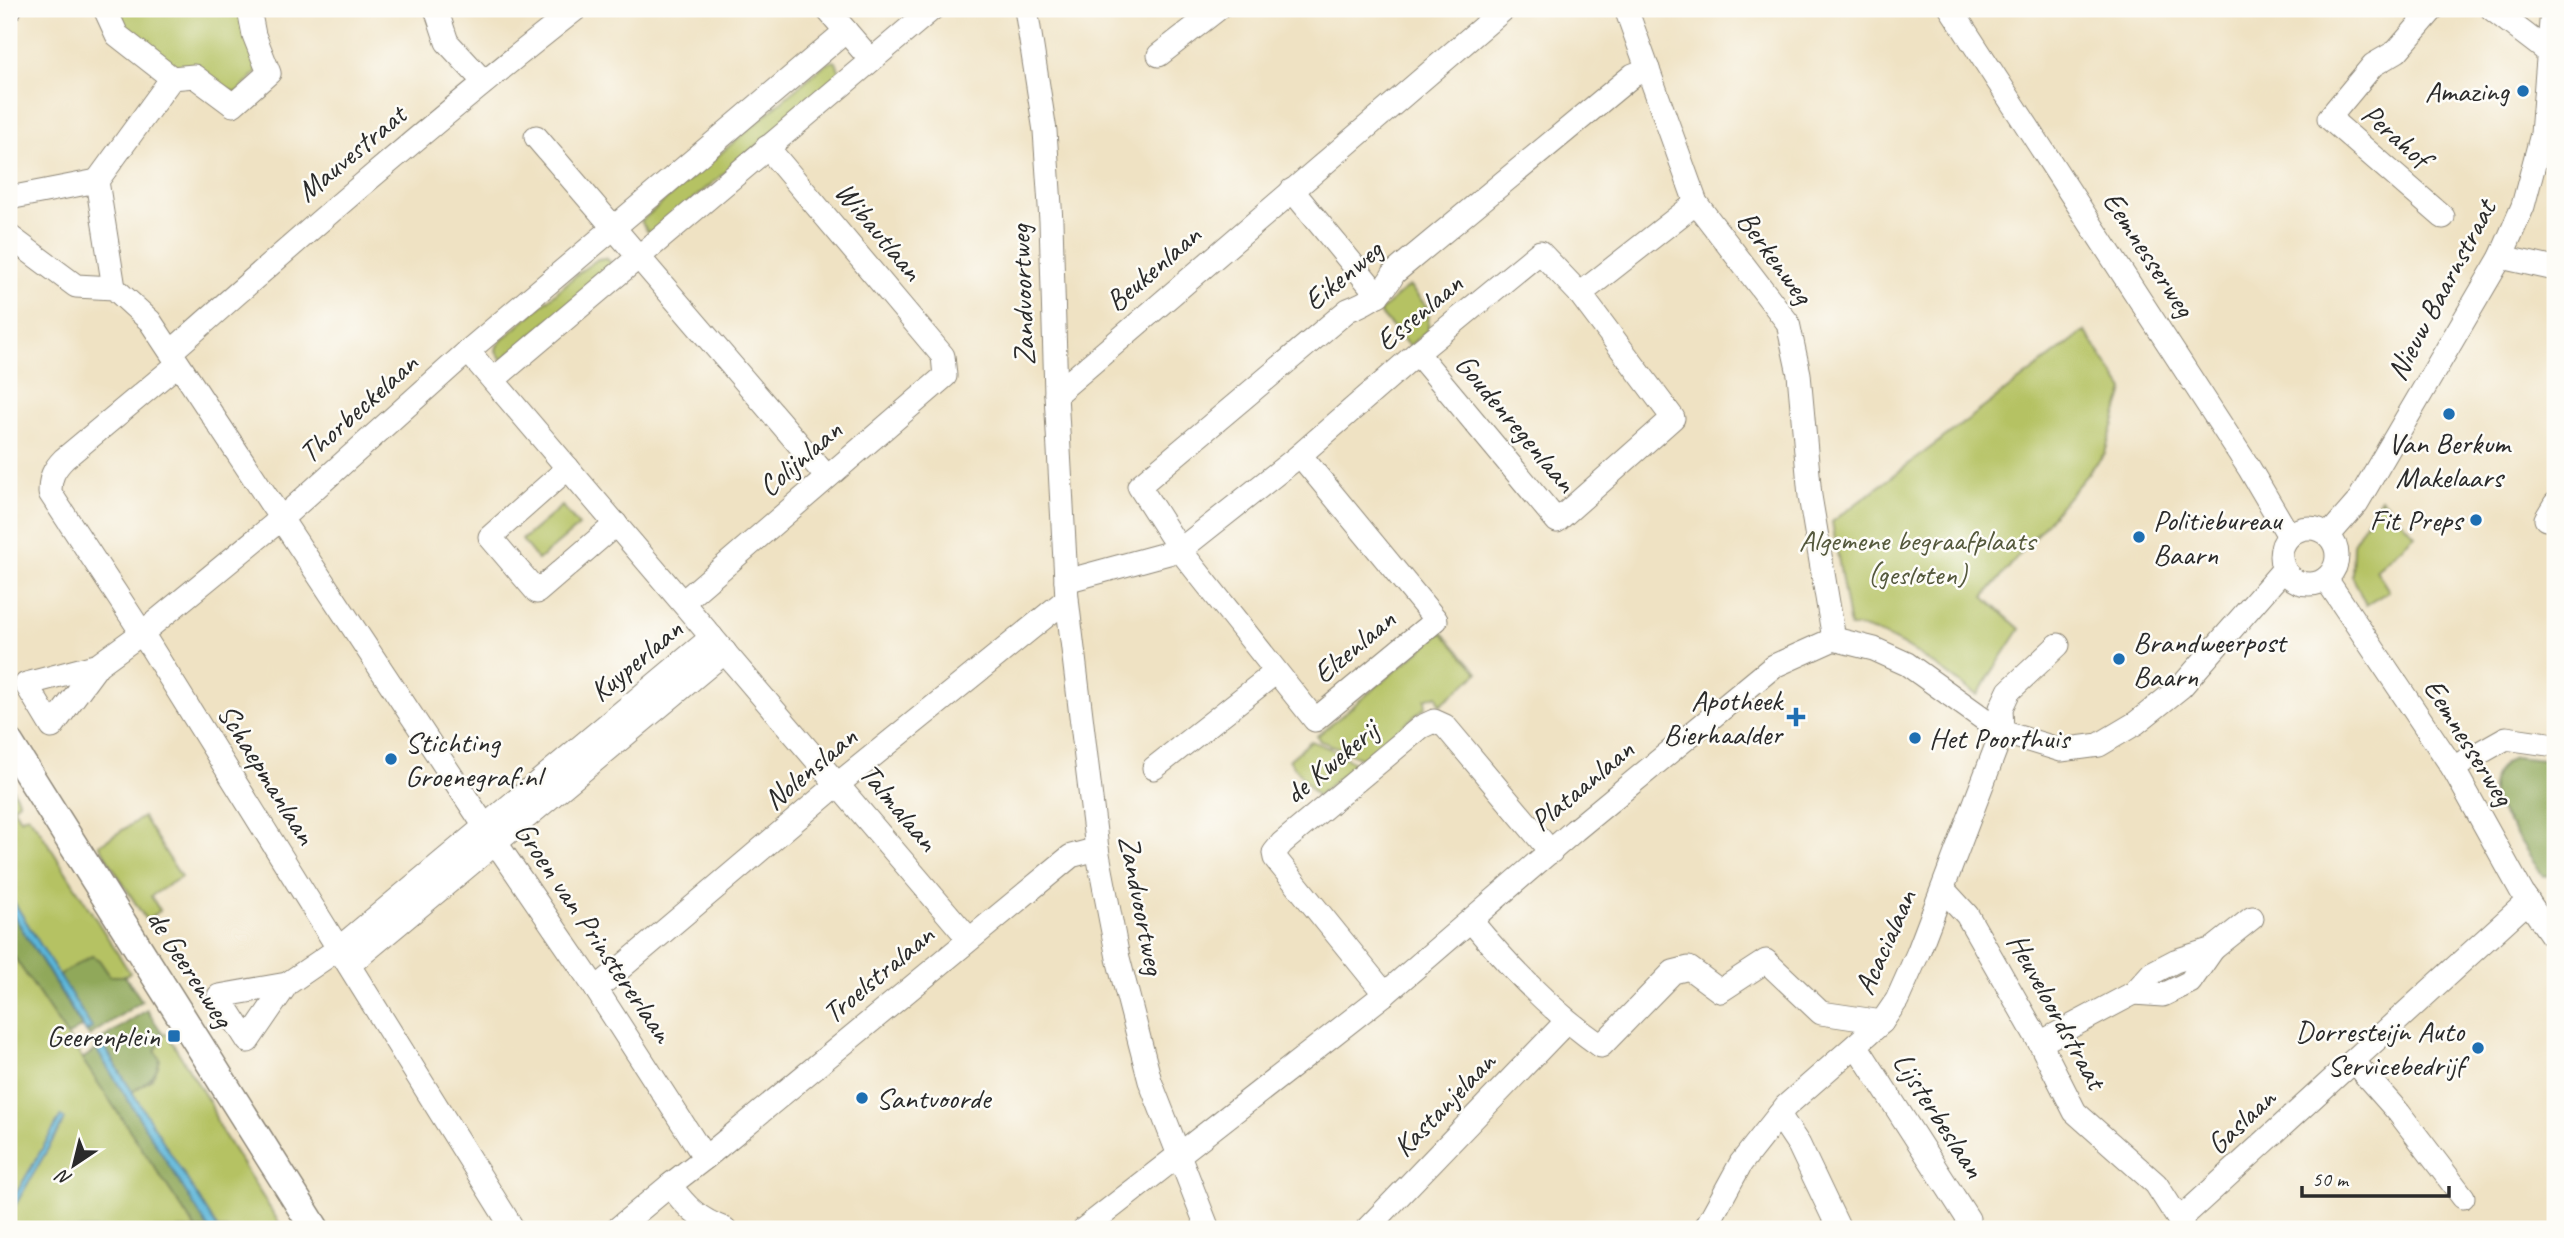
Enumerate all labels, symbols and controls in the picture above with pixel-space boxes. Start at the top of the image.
place label: Amazing [2425,72,2510,110]
marker: Amazing [2515,83,2531,99]
street label: Mauvestraat [288,94,416,210]
street label: Perahof [2354,95,2444,180]
street label: Wibautlaan [827,174,932,290]
street label: Eemnesserweg [2094,184,2204,325]
street label: Nieuw Baarnstraat [2378,191,2506,387]
street label: Berkenweg [1728,203,1823,313]
street label: Beukenlaan [1097,215,1210,320]
street label: Zandvoortweg [1001,222,1043,366]
street label: Eikenweg [1296,230,1391,319]
street label: Essenlaan [1368,264,1471,359]
street label: Thorbeckelaan [290,344,427,471]
street label: Goudenregenlaan [1447,346,1586,501]
marker: Van Berkum Makelaars [2441,406,2457,422]
street label: Colijnlaan [750,411,850,505]
place label: Van Berkum Makelaars [2388,424,2512,496]
place label: Politiebureau Baarn [2153,501,2283,573]
place label: Fit Preps [2370,501,2465,539]
marker: Fit Preps [2468,512,2484,528]
park label: Algemene begraafplaats (gesloten) [1799,521,2038,593]
marker: Politiebureau Baarn [2131,529,2147,545]
street label: Elzenlaan [1305,600,1404,692]
street label: Kuyperlaan [582,610,691,710]
place label: Brandweerpost Baarn [2133,623,2289,695]
marker: Brandweerpost Baarn [2111,651,2127,667]
street label: Eemnesserweg [2415,671,2524,814]
place label: Apotheek Bierhaalder [1664,681,1784,753]
street label: Schaepmanlaan [209,697,326,853]
street label: de Kwekerij [1276,709,1389,812]
marker: Apotheek Bierhaalder [1788,709,1804,725]
street label: Nolenslaan [755,717,865,818]
place label: Het Poorthuis [1929,719,2072,757]
place label: Stichting Groenegraf.nl [405,723,547,795]
street label: Plataanlaan [1522,730,1642,839]
marker: Het Poorthuis [1907,730,1923,746]
marker: Stichting Groenegraf.nl [383,751,399,767]
street label: Talmalaan [851,755,948,860]
street label: Groen van Prinstererlaan [506,814,683,1051]
street label: Zandvoortweg [1110,832,1174,979]
street label: Acacialaan [1845,882,1926,1000]
street label: de Geerenweg [138,902,243,1036]
street label: Troelstralaan [814,915,943,1032]
street label: Heuveloordstraat [1999,926,2117,1098]
place label: Dorresteijn Auto Servicebedrijf [2295,1012,2470,1084]
place label: Geerenplein [47,1017,160,1055]
marker: Geerenplein [166,1028,182,1044]
marker: Dorresteijn Auto Servicebedrijf [2470,1040,2486,1056]
street label: Kastanjelaan [1384,1042,1505,1165]
street label: Lijsterbeslaan [1884,1045,1994,1185]
place label: Santvoorde [876,1079,993,1117]
street label: Gaslaan [2198,1079,2285,1162]
marker: Santvoorde [854,1090,870,1106]
north arrow [38,1130,108,1200]
scale bar [2302,1154,2448,1198]
text: N [50,1163,77,1191]
text: 50 m [2312,1166,2350,1192]

